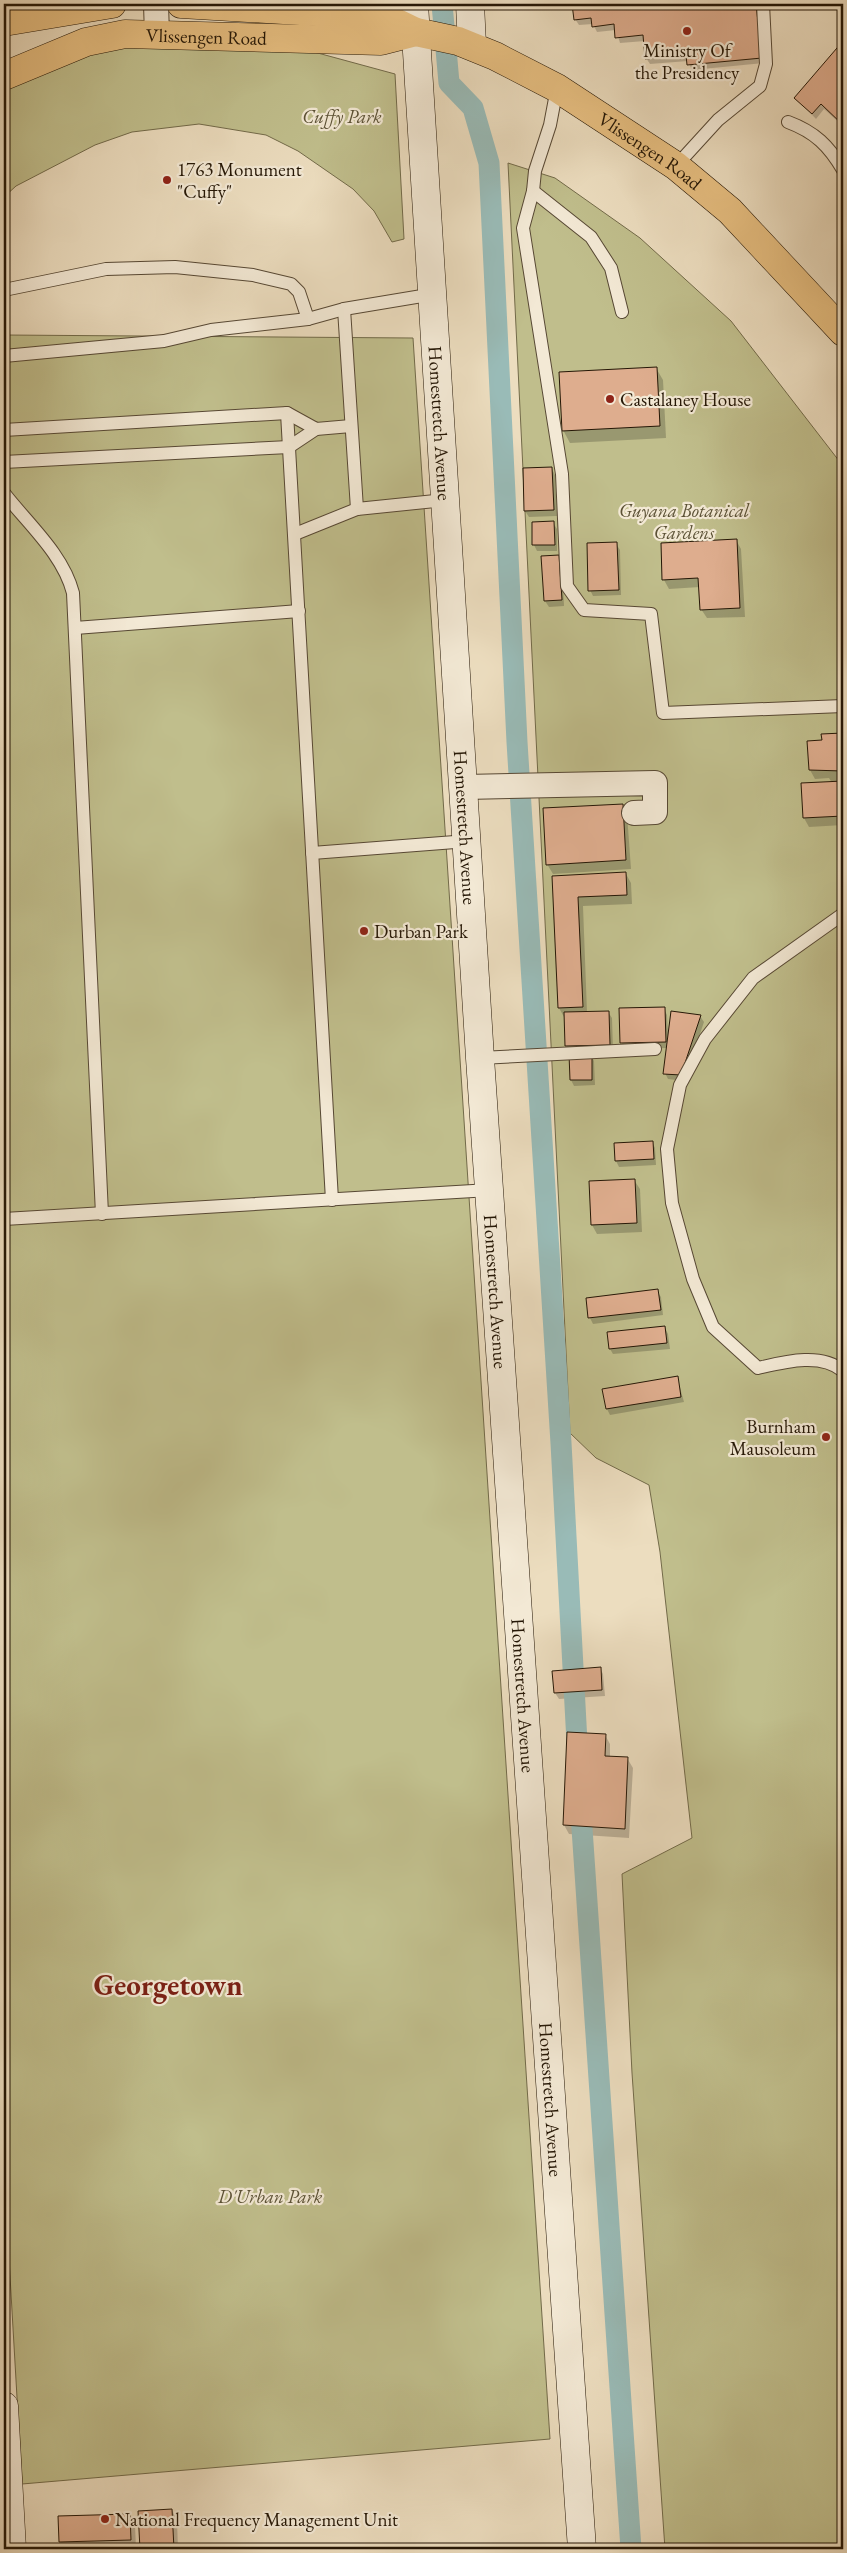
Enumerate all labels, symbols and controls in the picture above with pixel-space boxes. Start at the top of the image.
street label: Vlissengen Road [146,22,268,50]
marker: Ministry Of the Presidency [681,25,693,37]
place label: Ministry Of the Presidency [635,38,740,85]
park label: Cuffy Park [302,104,382,129]
street label: Vlissengen Road [593,106,708,195]
place label: 1763 Monument "Cuffy" [177,157,302,204]
marker: 1763 Monument "Cuffy" [161,174,173,186]
street label: Homestretch Avenue [423,345,458,501]
place label: Castalaney House [620,387,751,412]
marker: Castalaney House [604,393,616,405]
park label: Guyana Botanical Gardens [619,498,750,545]
street label: Homestretch Avenue [448,749,483,905]
place label: Durban Park [374,919,469,944]
marker: Durban Park [358,925,370,937]
street label: Homestretch Avenue [478,1213,514,1369]
place label: Burnham Mausoleum [730,1414,816,1461]
marker: Burnham Mausoleum [820,1431,832,1443]
street label: Homestretch Avenue [506,1617,541,1774]
district label: Georgetown [93,1966,243,2004]
street label: Homestretch Avenue [533,2021,569,2178]
park label: D'Urban Park [217,2184,323,2209]
place label: National Frequency Management Unit [115,2507,398,2532]
marker: National Frequency Management Unit [99,2513,111,2525]

